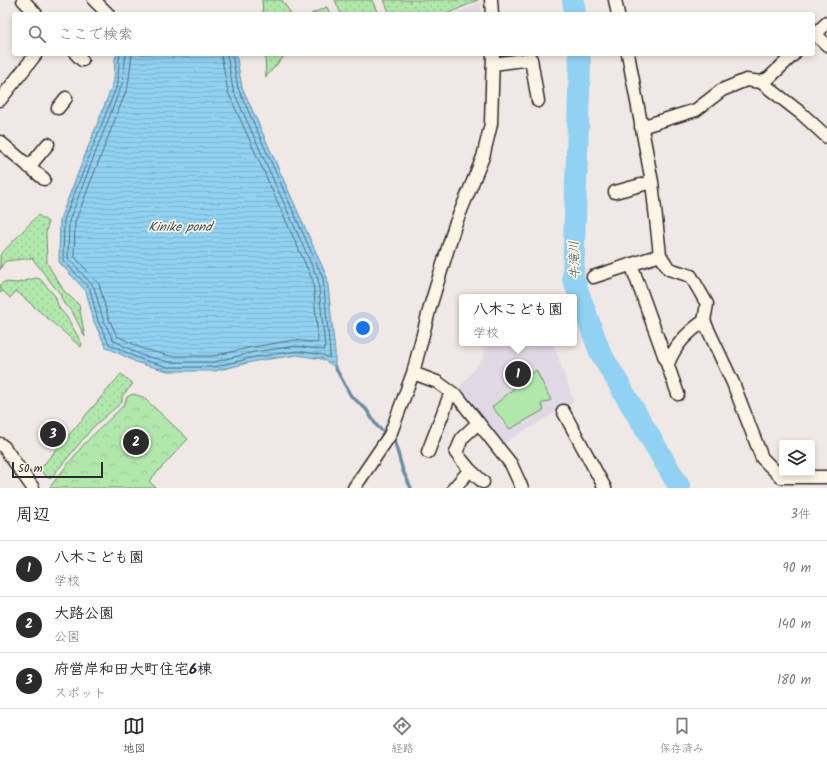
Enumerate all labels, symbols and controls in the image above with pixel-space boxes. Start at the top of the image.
search box [12,12,815,56]
icon: search [26,23,48,45]
text: ここで検索 [58,23,133,47]
water label: Kinike pond [148,217,215,238]
water label: 牛滝川 [564,240,586,280]
popup [459,294,577,346]
text: 八木こども園 [473,298,563,322]
your location [353,318,373,338]
text: 学校 [473,323,499,344]
pin: 1 [505,359,531,389]
pin: 3 [40,419,66,449]
pin: 2 [123,427,149,457]
map controls [779,440,815,476]
button: layers [779,440,815,476]
scale bar [12,460,103,479]
text: 50 m [18,460,43,478]
text: 周辺 [16,502,50,529]
text: 3件 [791,504,811,525]
text: 八木こども園 [54,546,144,570]
text: 1 [27,558,31,579]
text: 90 m [783,558,811,579]
text: 学校 [54,571,80,592]
text: 大路公園 [54,602,114,626]
text: 2 [25,614,33,635]
text: 140 m [778,614,811,635]
text: 公園 [54,627,80,648]
text: 府営岸和田大町住宅6棟 [54,658,212,682]
text: 3 [25,670,33,691]
text: 180 m [777,670,811,691]
text: スポット [54,683,106,704]
tab: 地図 [123,715,145,758]
tab: 経路 [391,715,413,758]
tab: 保存済み [660,715,704,758]

